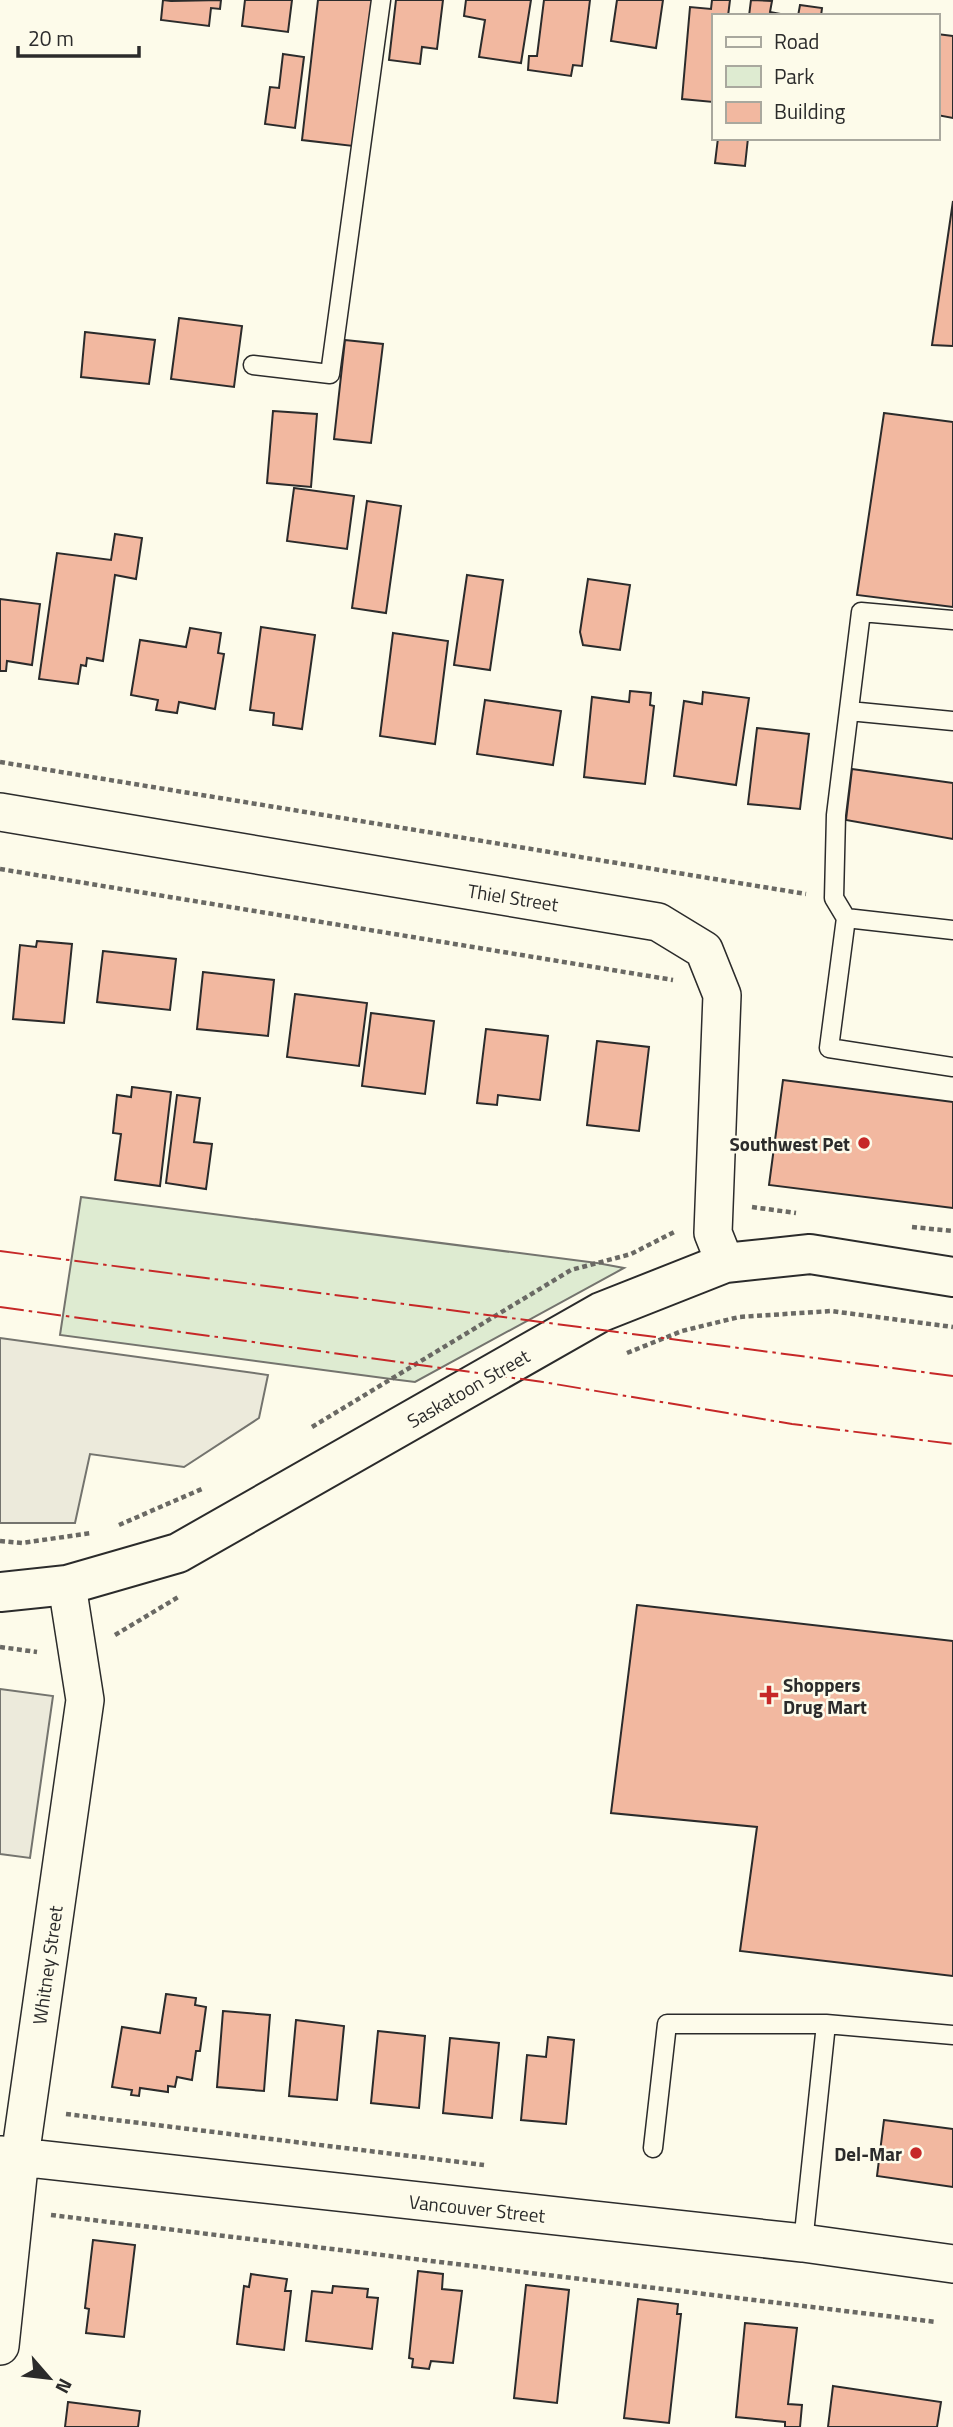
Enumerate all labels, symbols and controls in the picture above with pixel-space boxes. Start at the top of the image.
scale bar [18,14,138,58]
legend [712,14,939,140]
text: 20 m [28,22,74,54]
text: Road [774,25,819,57]
text: Park [774,60,814,92]
text: Building [774,95,846,127]
street label: Thiel Street [466,876,561,919]
place label: Southwest Pet [729,1129,850,1158]
marker: Southwest Pet [856,1135,872,1151]
street label: Saskatoon Street [401,1341,535,1435]
place label: Shoppers Drug Mart [783,1670,867,1721]
marker: Shoppers Drug Mart [761,1687,777,1703]
street label: Whitney Street [24,1903,70,2026]
place label: Del-Mar [834,2139,902,2168]
marker: Del-Mar [908,2145,924,2161]
street label: Vancouver Street [407,2186,547,2230]
north arrow [14,2343,84,2413]
text: N [49,2374,80,2399]

